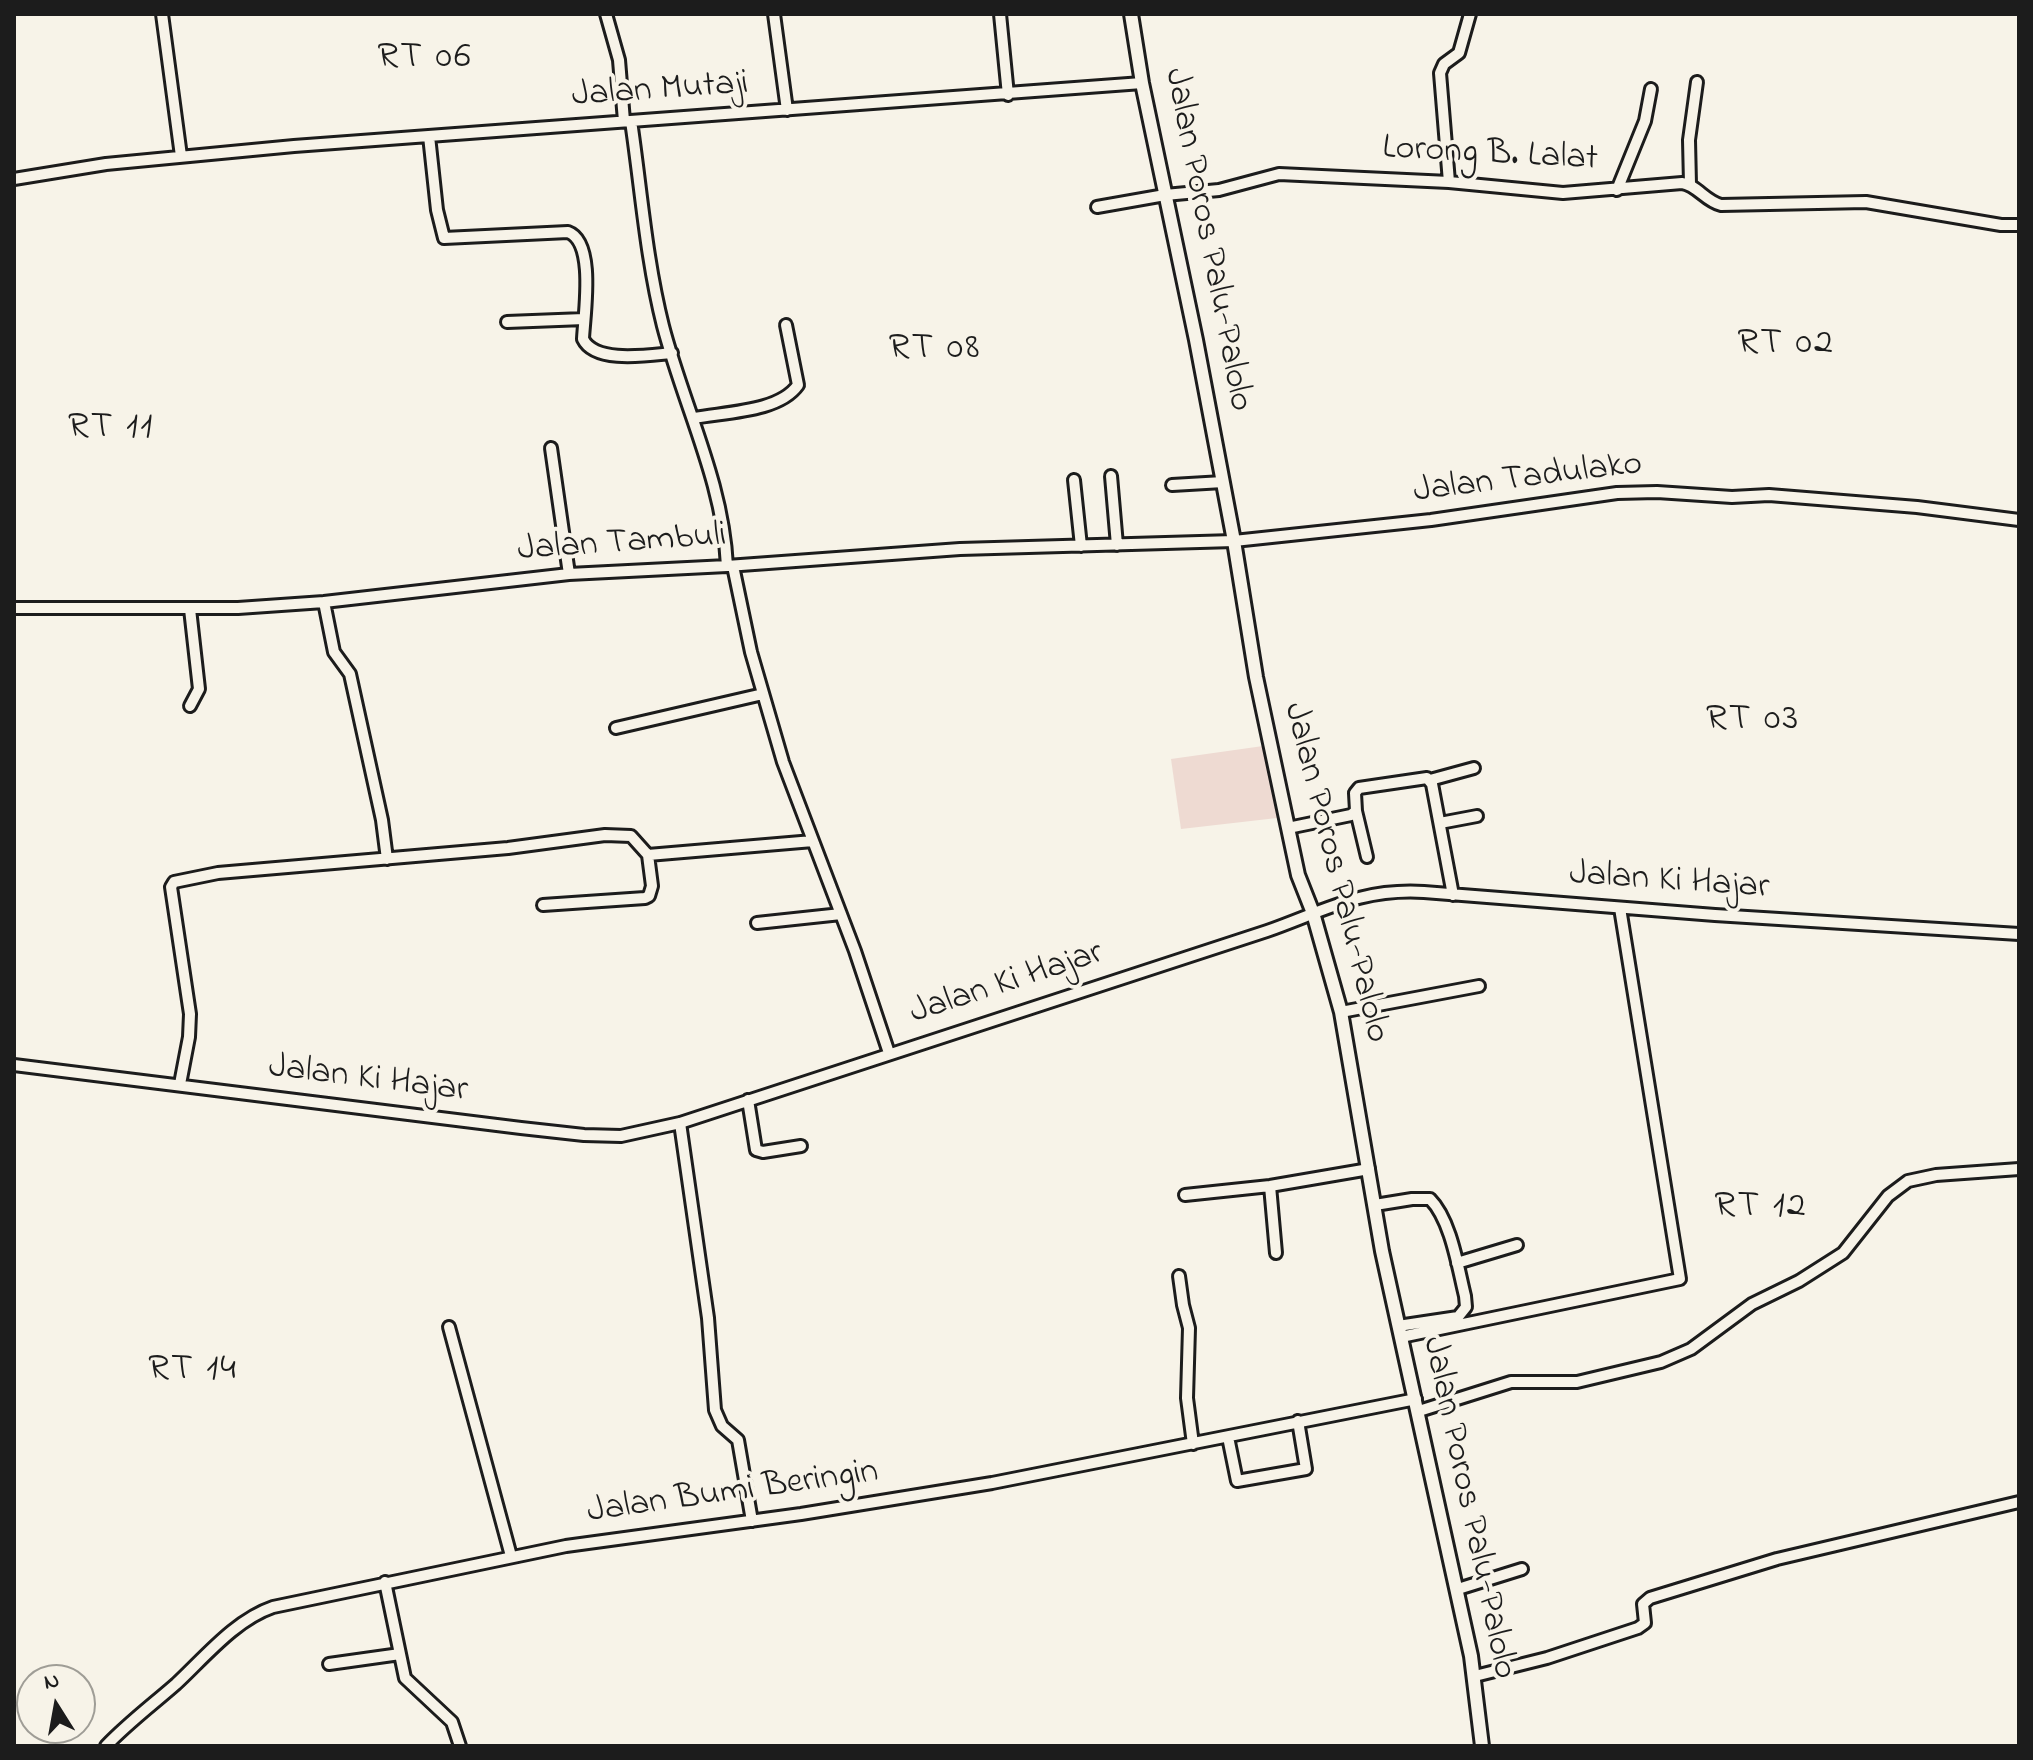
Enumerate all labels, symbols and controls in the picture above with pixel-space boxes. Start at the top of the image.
district label: RT 06 [377,37,473,83]
street label: Jalan Mutaji [570,64,750,120]
street label: Jalan Poros Palu-Palolo [1152,65,1260,415]
street label: Lorong B. Lalat [1381,129,1599,183]
district label: RT 02 [1737,323,1835,369]
district label: RT 08 [889,328,981,374]
district label: RT 11 [68,407,154,453]
street label: Jalan Tadulako [1411,445,1645,515]
street label: Jalan Tambuli [516,516,728,574]
street label: Jalan Poros Palu-Palolo [1271,699,1397,1047]
district label: RT 03 [1706,699,1800,745]
street label: Jalan Ki Hajar [1568,854,1770,912]
street label: Jalan Ki Hajar [905,934,1109,1036]
street label: Jalan Ki Hajar [266,1047,470,1115]
district label: RT 12 [1714,1186,1808,1232]
street label: Jalan Poros Palu-Palolo [1410,1333,1524,1683]
district label: RT 14 [148,1349,238,1395]
street label: Jalan Bumi Beringin [585,1452,881,1536]
north arrow [16,1664,96,1744]
text: N [41,1665,62,1700]

